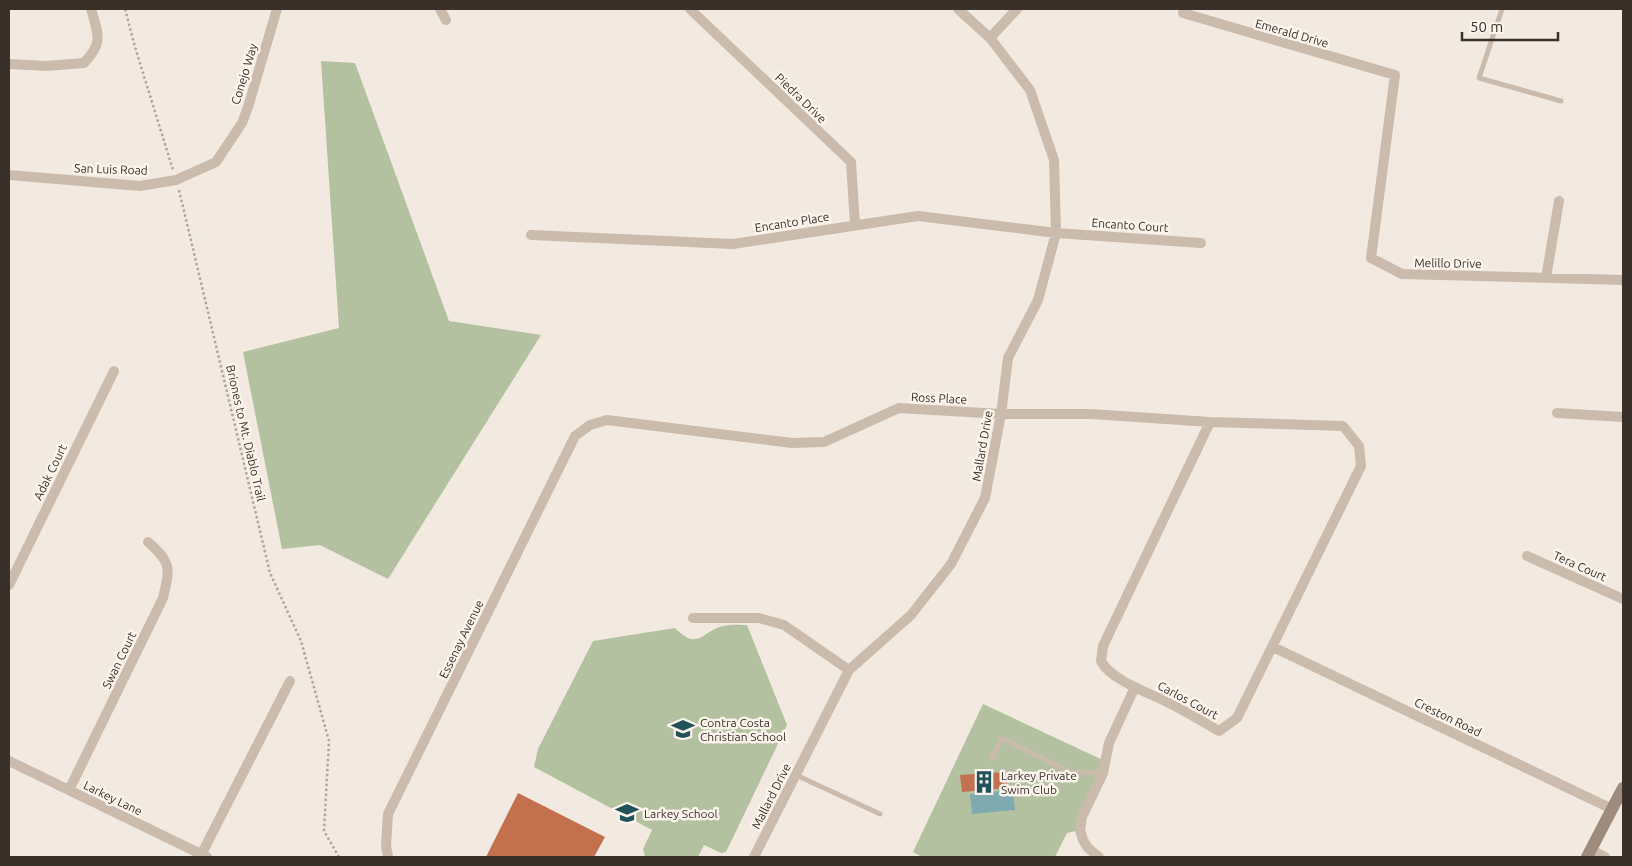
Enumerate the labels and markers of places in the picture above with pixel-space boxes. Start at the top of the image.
school or university icon: Contra Costa Christian School [670,716,696,742]
place label: Contra Costa Christian School [700,716,786,743]
building icon: Larkey Private Swim Club [971,769,997,795]
place label: Larkey Private Swim Club [1001,769,1077,796]
school or university icon: Larkey School [614,800,640,826]
place label: Larkey School [644,807,718,820]

